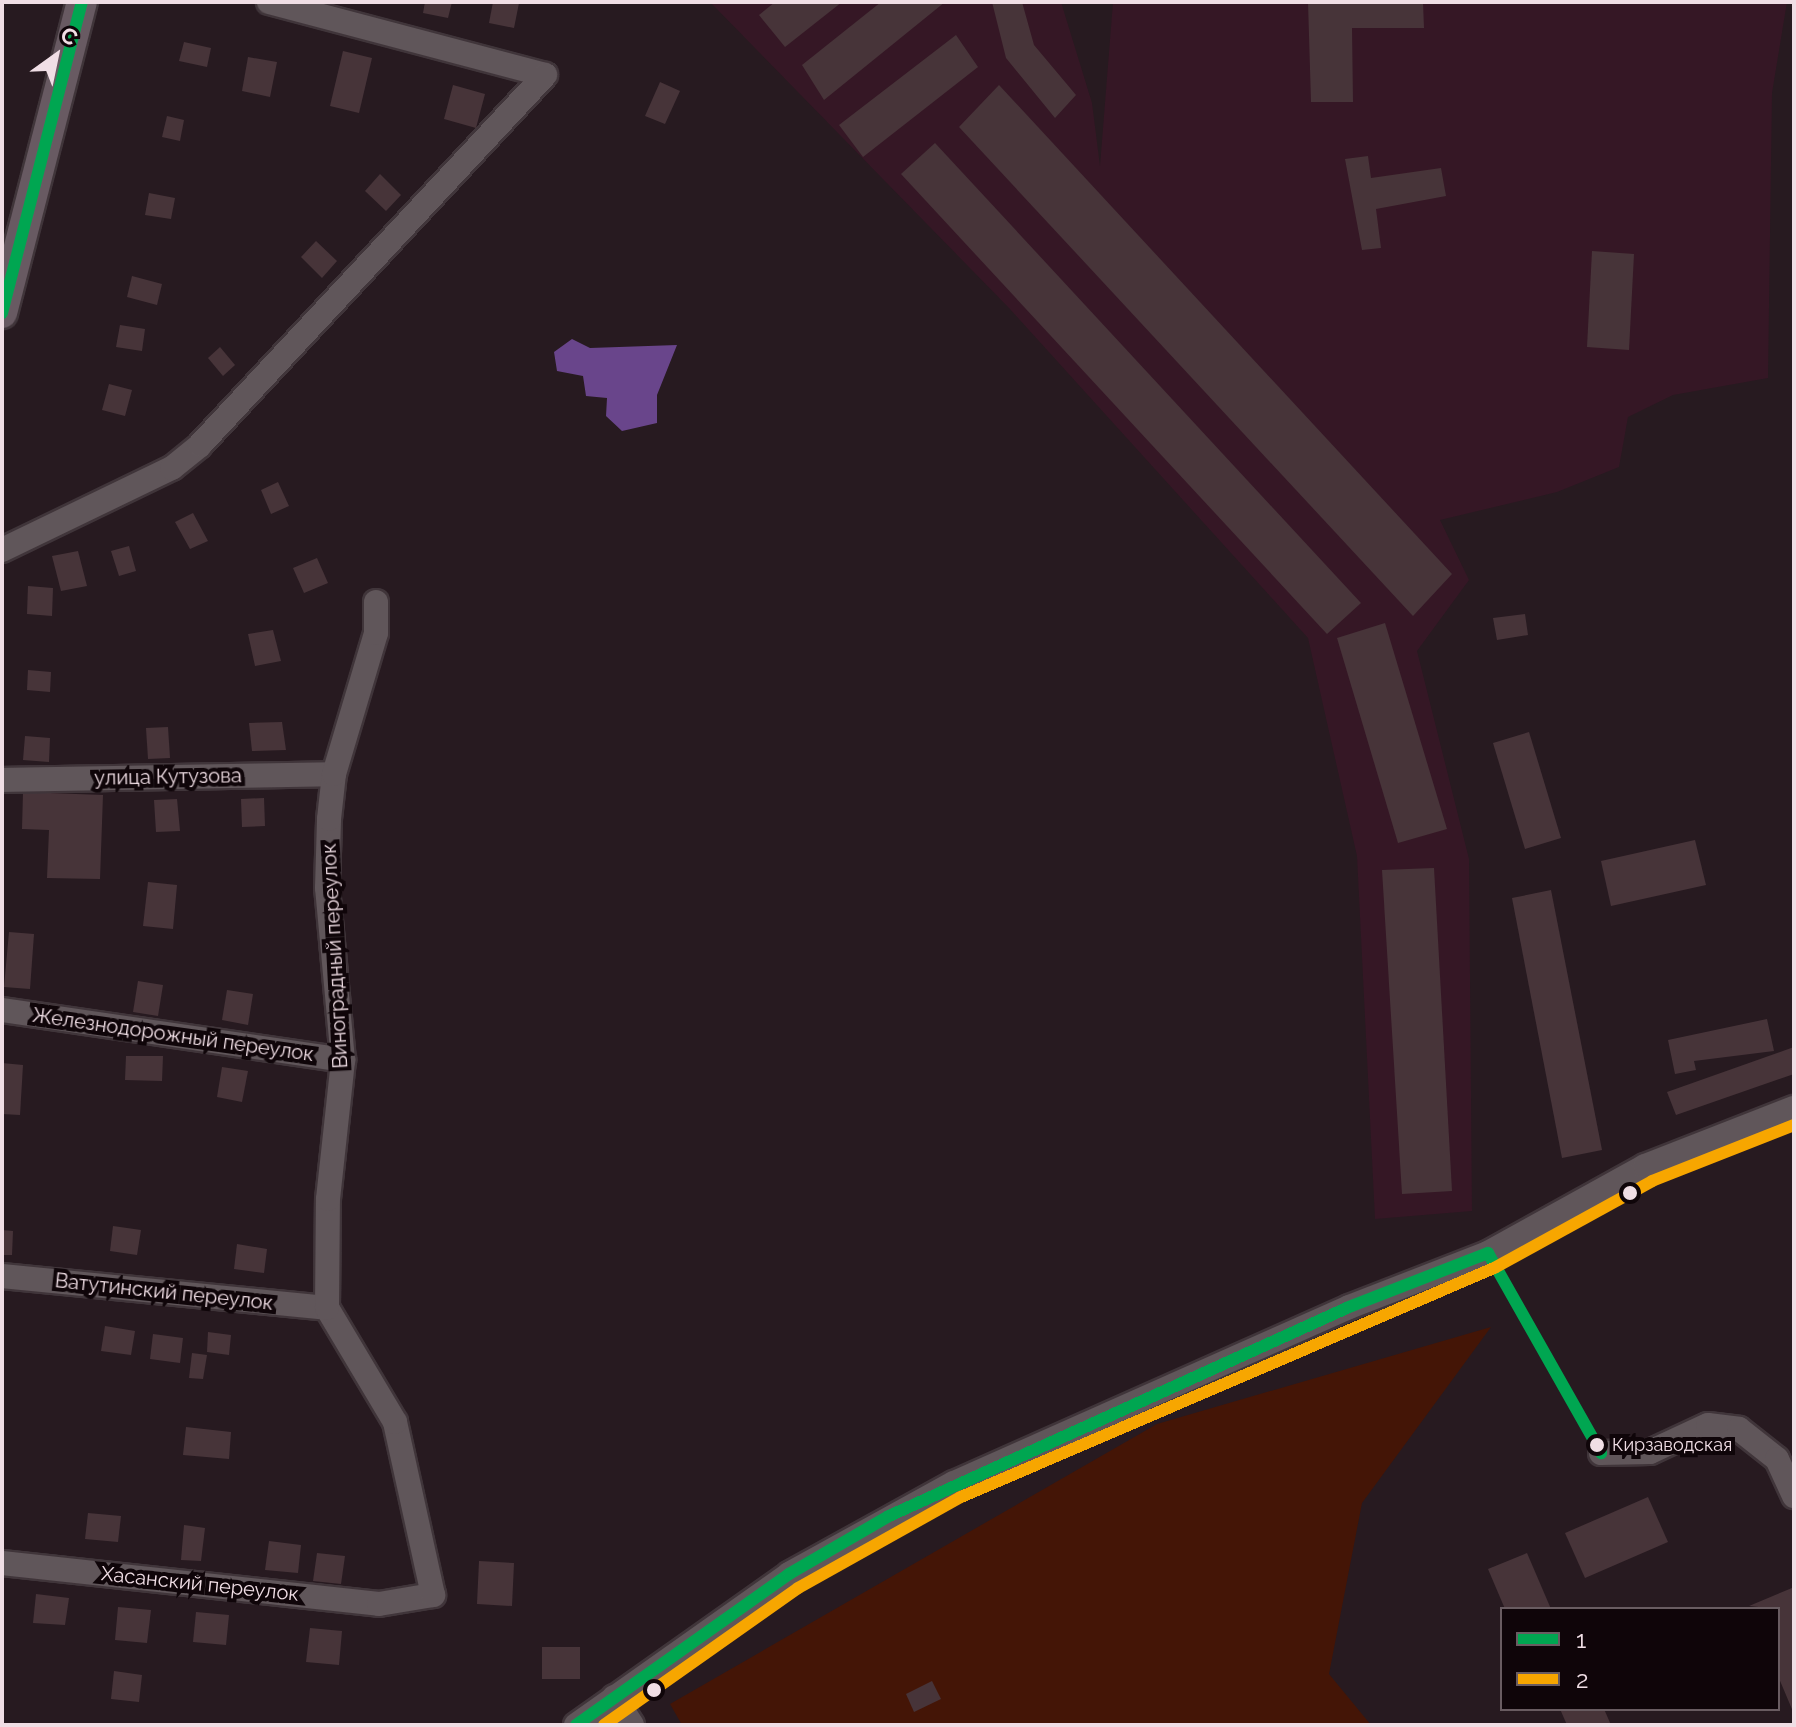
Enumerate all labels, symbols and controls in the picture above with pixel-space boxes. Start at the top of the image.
north arrow [16,16,96,96]
text: С [56,21,82,51]
street label: улица Кутузова [94,764,242,790]
street label: Виноградный переулок [317,843,353,1069]
street label: Железнодорожный переулок [31,1003,315,1067]
unlabelled marker [1622,1185,1638,1201]
street label: Ватутинский переулок [54,1269,274,1315]
place label: Кирзаводская [1612,1434,1732,1456]
marker: Кирзаводская [1589,1437,1605,1453]
street label: Хасанский переулок [100,1562,300,1606]
legend [1500,1607,1780,1711]
text: 1 [1576,1625,1586,1654]
text: 2 [1576,1665,1589,1694]
unlabelled marker [646,1682,662,1698]

